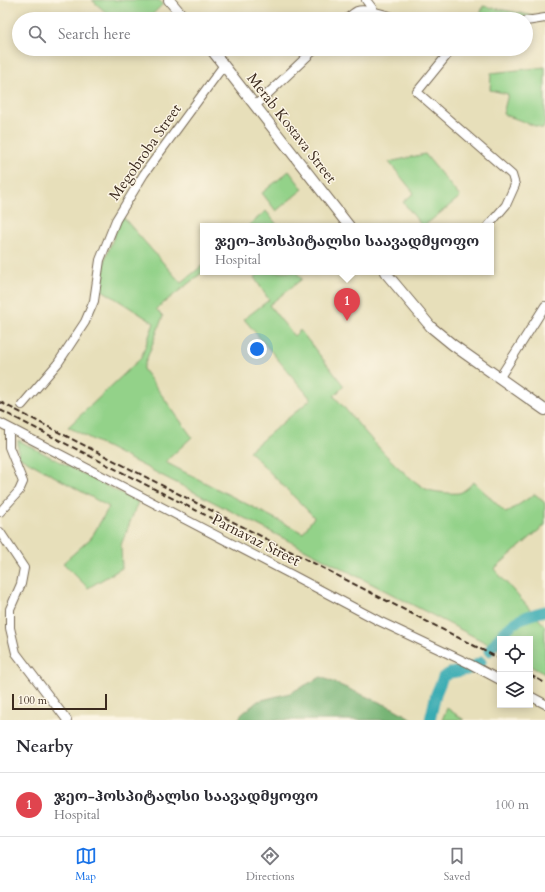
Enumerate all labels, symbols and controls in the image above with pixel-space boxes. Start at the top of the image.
search box [12,12,533,56]
icon: search [26,23,48,45]
text: Search here [58,24,131,44]
street label: Merab Kostava Street [243,69,341,187]
street label: Megobroba Street [104,99,186,204]
popup [200,223,494,275]
text: ჯეო-ჰოსპიტალსი საავადმყოფო [215,231,479,251]
text: Hospital [215,251,261,269]
pin: 1 [334,288,360,321]
your location [247,339,267,359]
street label: Parnavaz Street [208,509,304,571]
map controls [497,636,533,708]
button: locate [497,636,533,672]
button: layers [497,672,533,708]
scale bar [12,692,107,711]
text: 100 m [18,693,47,708]
text: Nearby [16,735,73,758]
text: ჯეო-ჰოსპიტალსი საავადმყოფო [54,786,318,806]
text: 1 [26,796,32,814]
text: 100 m [495,796,529,814]
text: Hospital [54,806,100,824]
tab: Map [75,845,97,884]
tab: Directions [246,845,294,884]
tab: Saved [444,845,470,884]

